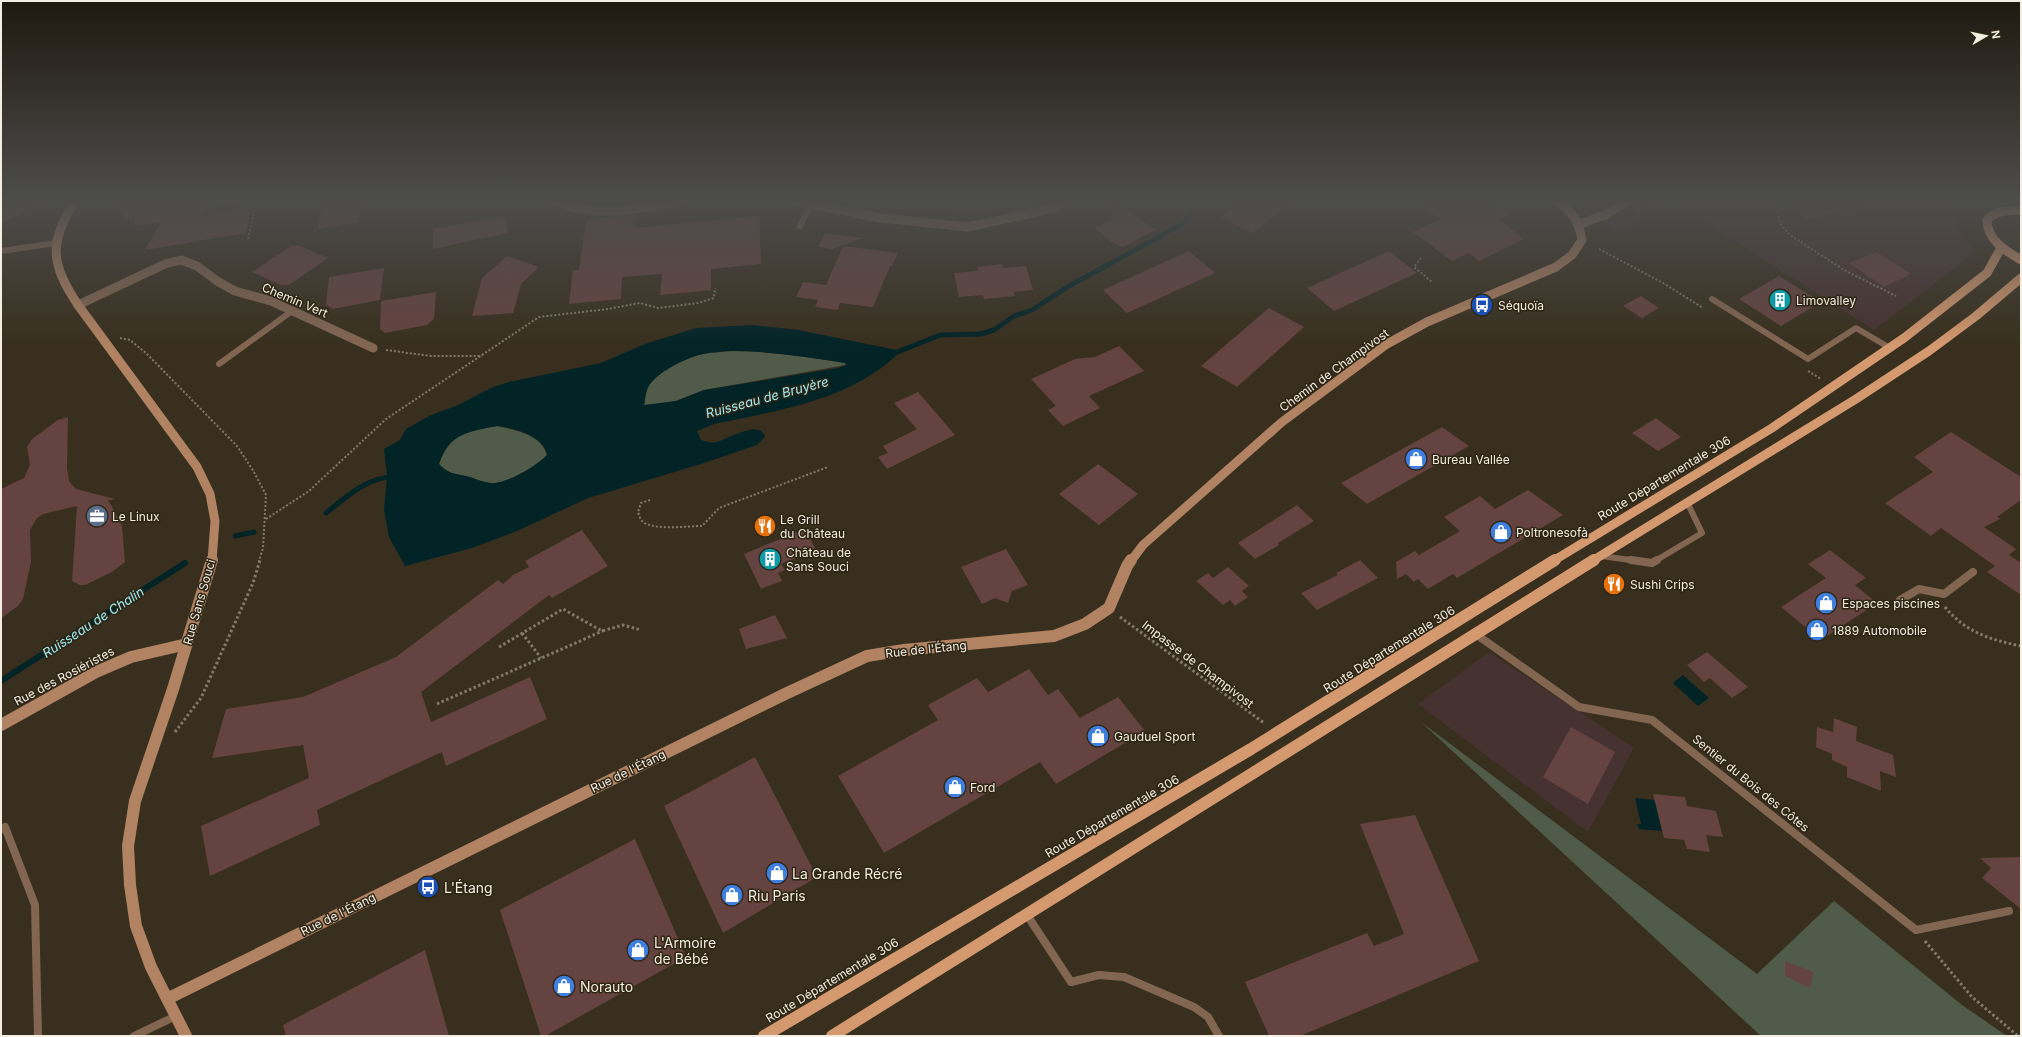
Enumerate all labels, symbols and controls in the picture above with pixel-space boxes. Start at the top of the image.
north arrow [1966,16,2006,56]
text: N [1988,29,2003,40]
street label: Chemin Vert [260,279,330,321]
building icon: Limovalley [1767,287,1793,313]
bus stop icon: Séquoïa [1469,292,1495,318]
place label: Limovalley [1796,293,1856,308]
place label: Séquoïa [1498,298,1544,313]
street label: Chemin de Champivost [1276,325,1392,415]
water label: Ruisseau de Bruyère [704,373,830,421]
street label: Route Départementale 306 [1595,432,1733,524]
shop icon: Bureau Vallée [1403,446,1429,472]
place label: Bureau Vallée [1432,452,1510,467]
office icon: Le Linux [84,503,110,529]
place label: Le Linux [112,509,160,524]
place label: Le Grill du Château [780,512,845,541]
restaurant icon: Le Grill du Château [752,513,778,539]
shop icon: Poltronesofà [1488,519,1514,545]
place label: Poltronesofà [1516,525,1588,540]
place label: Château de Sans Souci [786,545,851,574]
building icon: Château de Sans Souci [757,546,783,572]
street label: Rue Sans Souci [180,557,218,646]
restaurant icon: Sushi Crips [1601,571,1627,597]
place label: Sushi Crips [1630,577,1695,592]
water label: Ruisseau de Chalin [39,583,147,661]
shop icon: Espaces piscines [1813,590,1839,616]
place label: Espaces piscines [1842,596,1940,611]
street label: Route Départementale 306 [1320,602,1458,696]
street label: Impasse de Champivost [1139,617,1257,711]
shop icon: 1889 Automobile [1804,617,1830,643]
place label: 1889 Automobile [1832,623,1927,638]
street label: Rue de l'Étang [885,637,967,661]
street label: Rue des Rosiéristes [11,643,117,709]
shop icon: Gauduel Sport [1085,723,1111,749]
place label: Gauduel Sport [1114,729,1195,744]
street label: Sentier du Bois des Côtes [1689,731,1813,835]
street label: Rue de l'Étang [588,746,668,796]
street label: Route Départementale 306 [1042,771,1182,861]
shop icon: Ford [942,774,968,800]
place label: Ford [970,780,995,795]
shop icon: La Grande Récré [764,860,790,886]
place label: La Grande Récré [792,865,902,882]
bus stop icon: L'Étang [415,874,441,900]
place label: L'Étang [444,879,493,896]
shop icon: Riu Paris [719,882,745,908]
place label: Riu Paris [748,887,806,904]
street label: Rue de l'Étang [298,889,378,939]
place label: L'Armoire de Bébé [654,934,716,967]
street label: Route Départementale 306 [763,934,901,1026]
shop icon: L'Armoire de Bébé [625,937,651,963]
shop icon: Norauto [551,973,577,999]
place label: Norauto [580,978,633,995]

